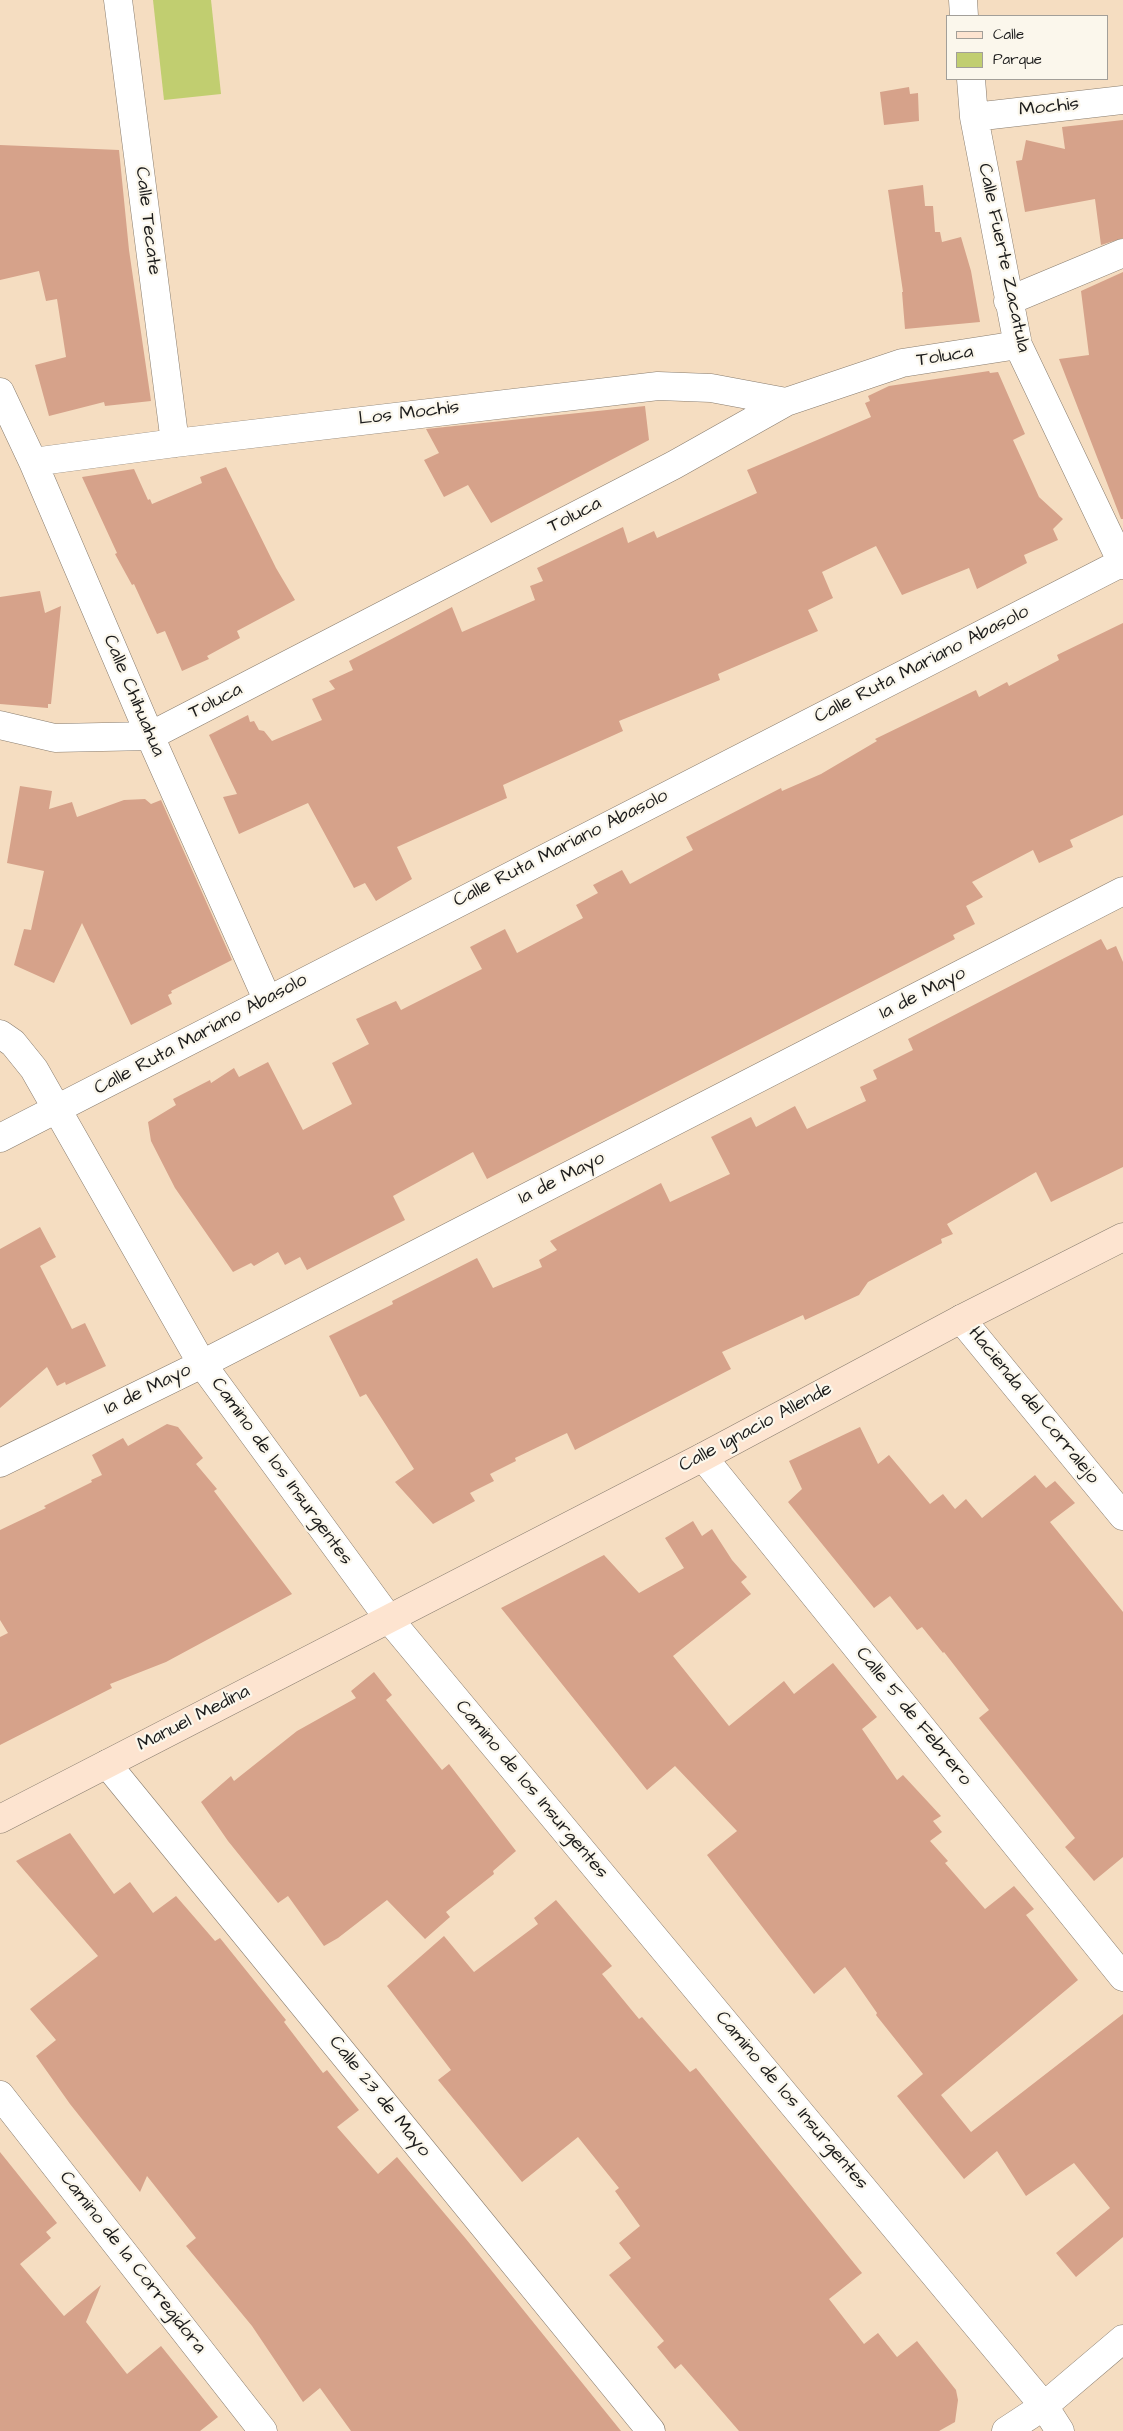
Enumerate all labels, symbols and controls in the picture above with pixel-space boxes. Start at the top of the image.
legend [946,15,1108,80]
text: Calle [993,24,1024,45]
text: Parque [993,49,1042,70]
street label: Mochis [1018,94,1080,122]
street label: Calle Fuerte Zacatula [972,162,1034,354]
street label: Calle Tecate [129,166,165,276]
street label: Toluca [915,341,975,373]
street label: Los Mochis [357,397,461,431]
street label: Toluca [544,493,606,539]
street label: Calle Ruta Mariano Abasolo [811,601,1033,729]
street label: Calle Chihuahua [97,632,169,760]
street label: Toluca [185,679,247,725]
street label: Calle Ruta Mariano Abasolo [450,785,672,913]
street label: 1a de Mayo [876,963,970,1025]
street label: Calle Ruta Mariano Abasolo [91,969,311,1101]
street label: 1a de Mayo [515,1148,609,1210]
street label: Hacienda del Corralejo [963,1323,1103,1489]
street label: 1a de Mayo [101,1359,195,1421]
street label: Camino de los Insurgentes [205,1374,357,1570]
street label: Calle Ignacio Allende [676,1378,836,1478]
street label: Calle 5 de Febrero [850,1643,976,1791]
street label: Manuel Medina [134,1681,254,1757]
street label: Camino de los Insurgentes [450,1696,612,1884]
street label: Camino de los Insurgentes [710,2007,872,2195]
street label: Calle 23 de Mayo [323,2032,435,2162]
street label: Camino de la Corregidora [54,2167,210,2359]

